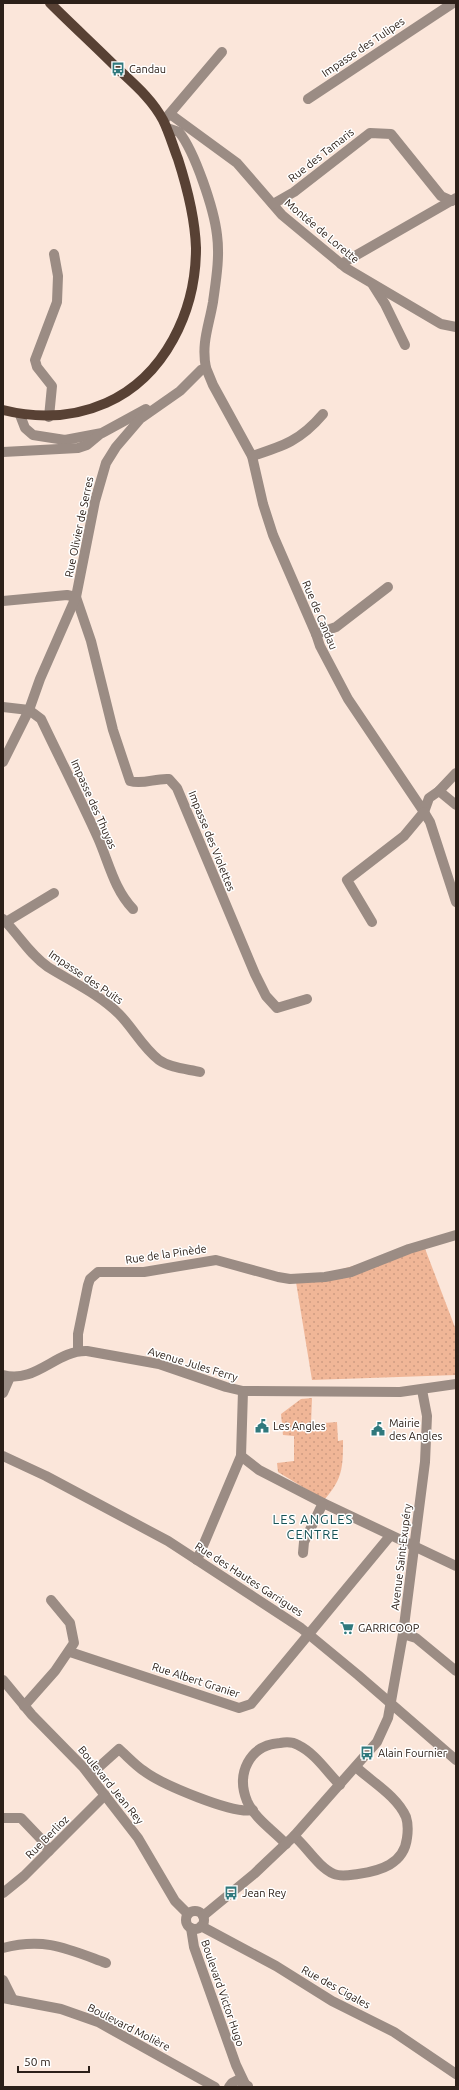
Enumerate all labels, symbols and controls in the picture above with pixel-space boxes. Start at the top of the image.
street label: Impasse des Tulipes [319,15,407,79]
bus stop icon: Candau [110,61,126,77]
place label: Candau [129,63,166,75]
street label: Rue des Tamaris [286,126,356,184]
street label: Montée de Lorette [282,196,362,266]
street label: Rue Olivier de Serres [62,475,96,578]
street label: Rue de Candau [300,579,340,651]
street label: Impasse des Thuyas [69,757,119,851]
street label: Impasse des Violettes [186,789,238,893]
street label: Impasse des Puits [47,948,126,1006]
street label: Rue de la Pinède [125,1242,207,1266]
street label: Avenue Jules Ferry [147,1345,240,1384]
place label: Mairie des Angles [389,1417,443,1442]
public building icon: Les Angles [254,1418,270,1434]
place label: Les Angles [273,1420,326,1432]
public building icon: Mairie des Angles [370,1421,386,1437]
street label: Avenue Saint-Exupéry [388,1502,414,1611]
district label: LES ANGLES CENTRE [273,1512,353,1541]
street label: Rue des Hautes Garrigues [193,1540,305,1619]
supermarket icon: GARRICOOP [339,1620,355,1636]
place label: GARRICOOP [358,1622,420,1634]
street label: Rue Albert Granier [151,1660,242,1700]
street label: Boulevard Jean Rey [76,1744,147,1827]
bus stop icon: Alain Fournier [359,1745,375,1761]
place label: Alain Fournier [378,1747,448,1759]
street label: Rue Berlioz [23,1813,71,1861]
bus stop icon: Jean Rey [223,1885,239,1901]
place label: Jean Rey [242,1887,287,1899]
street label: Boulevard Victor Hugo [199,1938,247,2048]
street label: Rue des Cigales [300,1963,373,2011]
street label: Boulevard Molière [86,2001,172,2053]
scale bar [18,2048,89,2074]
text: 50 m [24,2055,51,2068]

